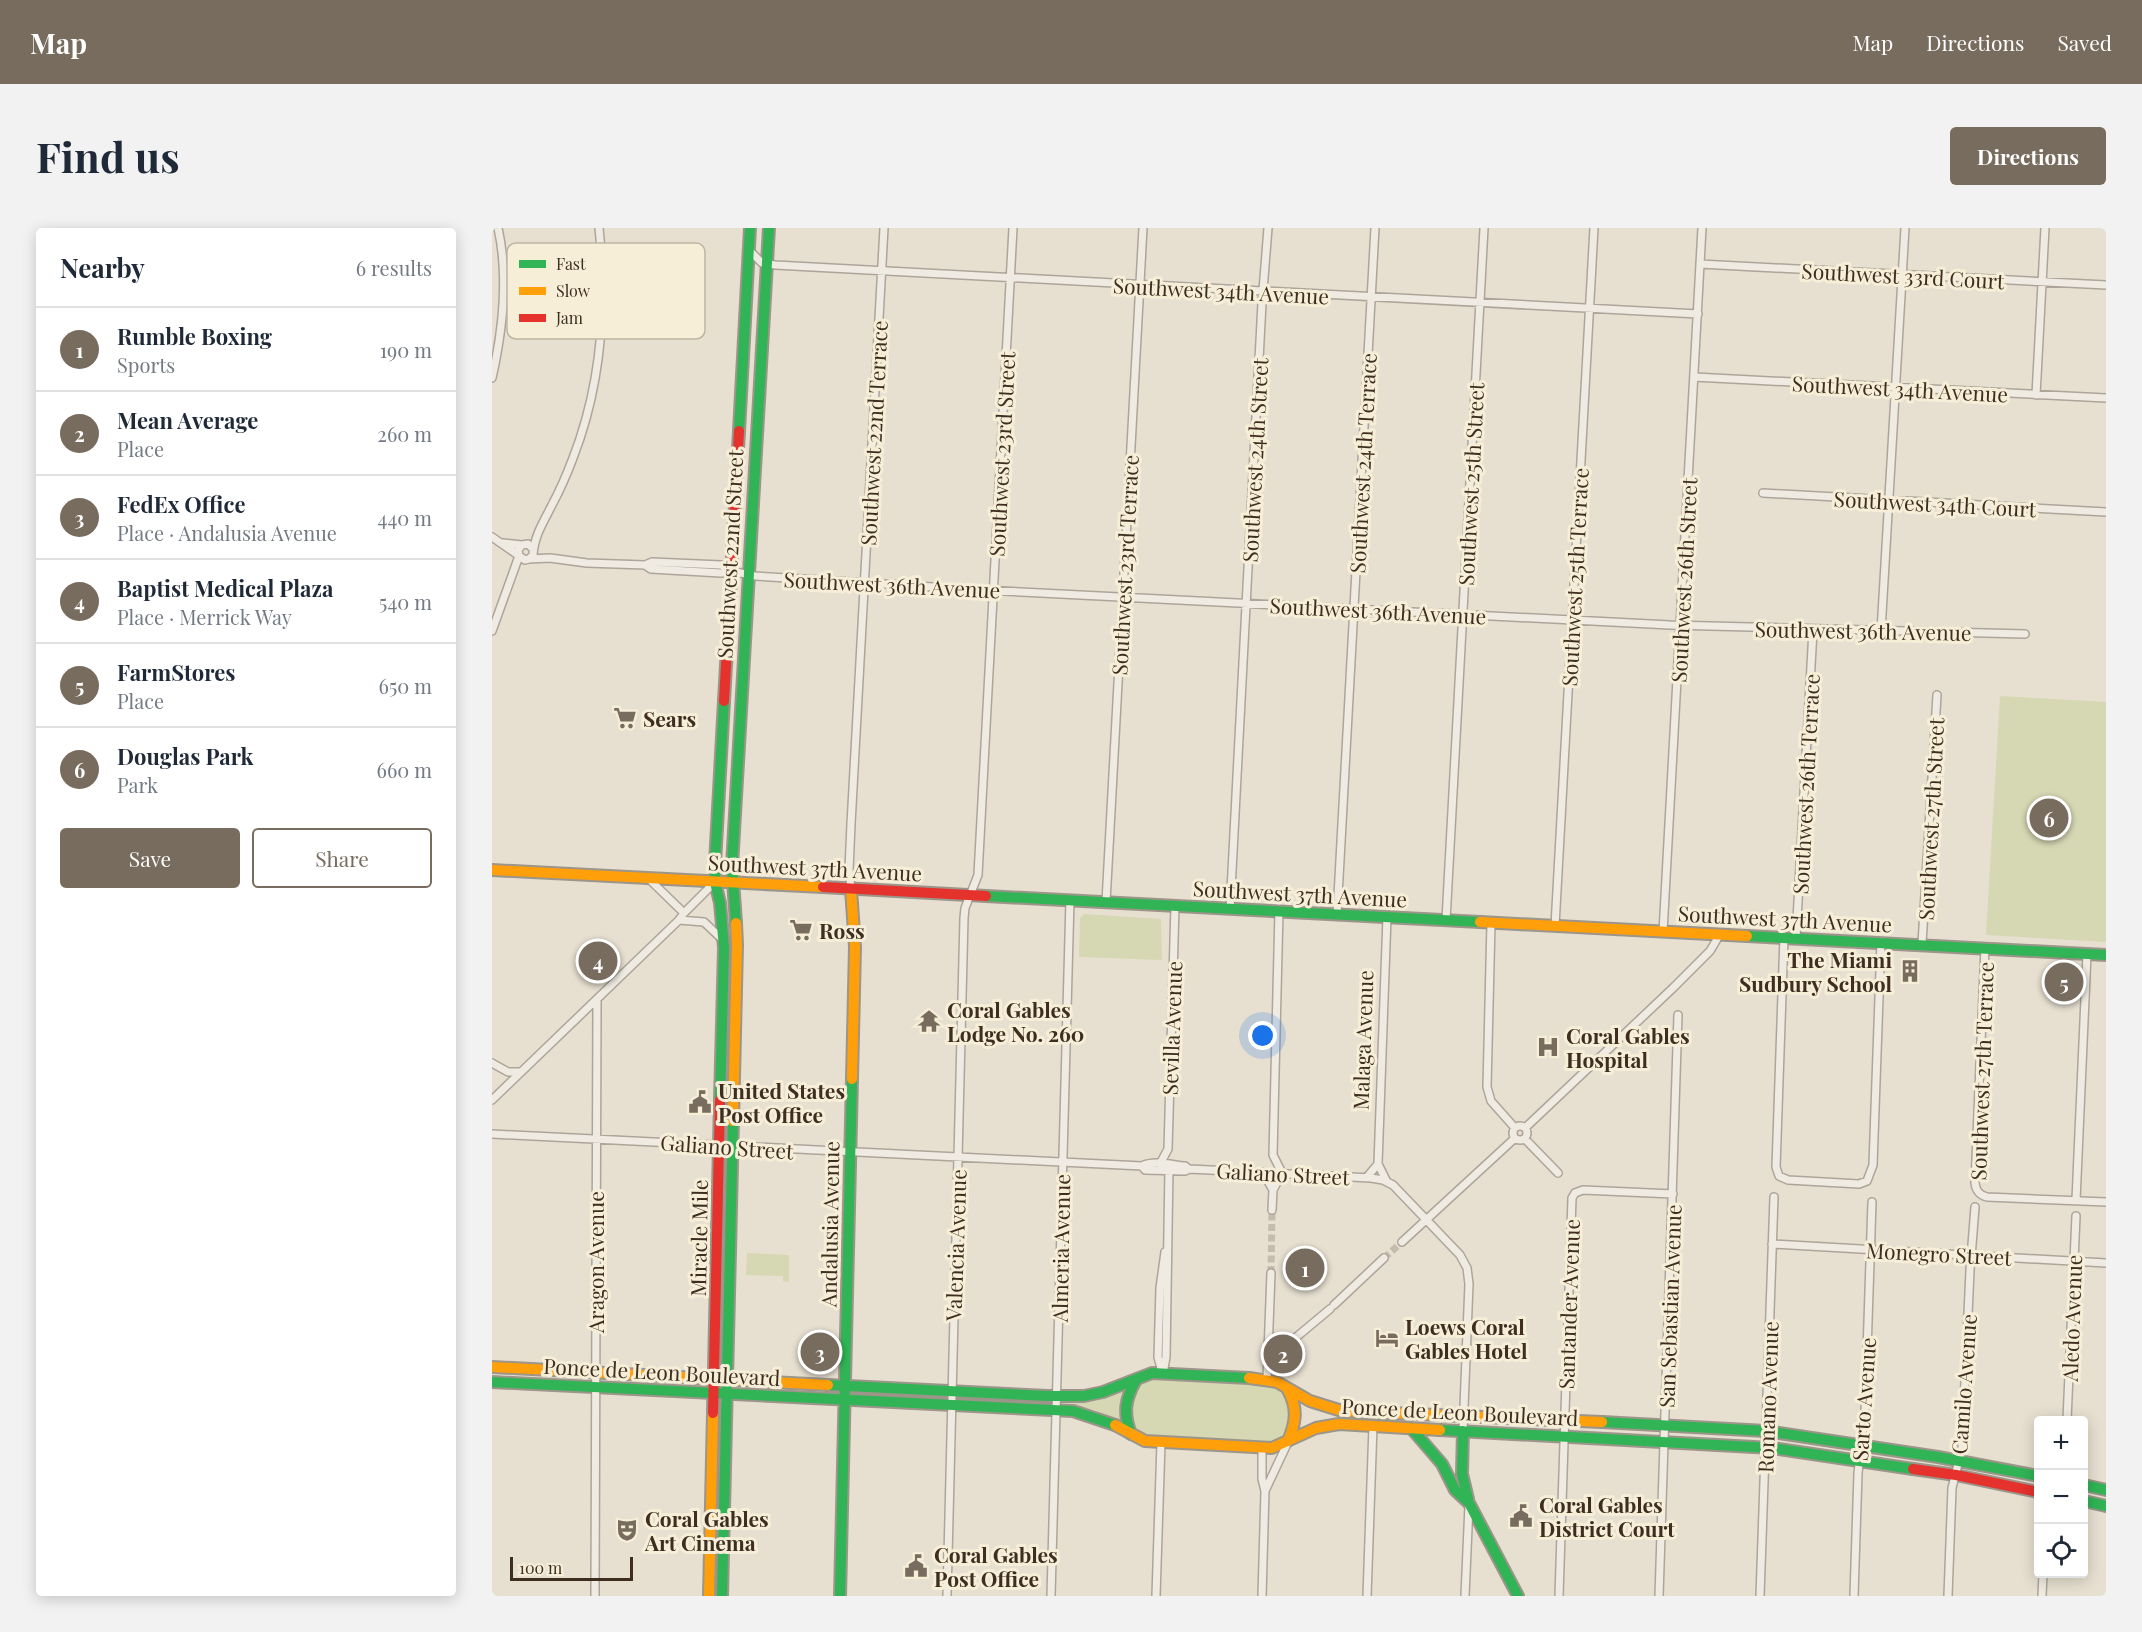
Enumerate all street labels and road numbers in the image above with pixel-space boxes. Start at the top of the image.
street label: Southwest 33rd Court [1801,256,2006,294]
street label: Southwest 34th Avenue [1112,270,1330,310]
street label: Southwest 22nd Terrace [853,320,893,546]
street label: Southwest 23rd Street [982,350,1020,557]
street label: Southwest 24th Terrace [1342,352,1382,574]
street label: Southwest 24th Street [1235,356,1273,563]
street label: Southwest 34th Avenue [1791,368,2009,408]
street label: Southwest 25th Street [1451,381,1489,586]
street label: Southwest 22nd Street [710,448,748,659]
street label: Southwest 23rd Terrace [1104,454,1144,676]
street label: Southwest 25th Terrace [1554,467,1594,687]
street label: Southwest 26th Street [1664,476,1702,683]
street label: Southwest 34th Court [1833,484,2038,522]
street label: Southwest 36th Avenue [783,564,1001,604]
street label: Southwest 36th Avenue [1269,590,1487,630]
street label: Southwest 36th Avenue [1754,614,1972,646]
street label: Southwest 26th Terrace [1785,673,1825,895]
street label: Southwest 27th Street [1911,716,1949,921]
street label: Southwest 37th Avenue [707,847,923,887]
street label: Southwest 37th Avenue [1192,873,1408,913]
street label: Southwest 37th Avenue [1677,898,1893,938]
street label: Sevilla Avenue [1155,960,1187,1096]
street label: Southwest 27th Terrace [1963,961,1999,1181]
street label: Malaga Avenue [1346,970,1378,1110]
street label: Galiano Street [659,1127,795,1165]
street label: Andalusia Avenue [814,1141,844,1308]
street label: Galiano Street [1216,1156,1351,1191]
street label: Valencia Avenue [938,1169,972,1322]
street label: Almeria Avenue [1045,1174,1075,1323]
street label: Miracle Mile [683,1179,713,1297]
street label: Aragon Avenue [581,1191,609,1334]
street label: San Sebastian Avenue [1651,1204,1687,1408]
street label: Santander Avenue [1551,1218,1585,1390]
street label: Monegro Street [1866,1235,2013,1271]
street label: Aledo Avenue [2055,1254,2087,1383]
street label: Camilo Avenue [1944,1313,1982,1455]
street label: Romano Avenue [1750,1321,1784,1473]
street label: Sarto Avenue [1845,1336,1881,1462]
street label: Ponce de Leon Boulevard [543,1351,781,1391]
street label: Ponce de Leon Boulevard [1341,1391,1579,1431]

